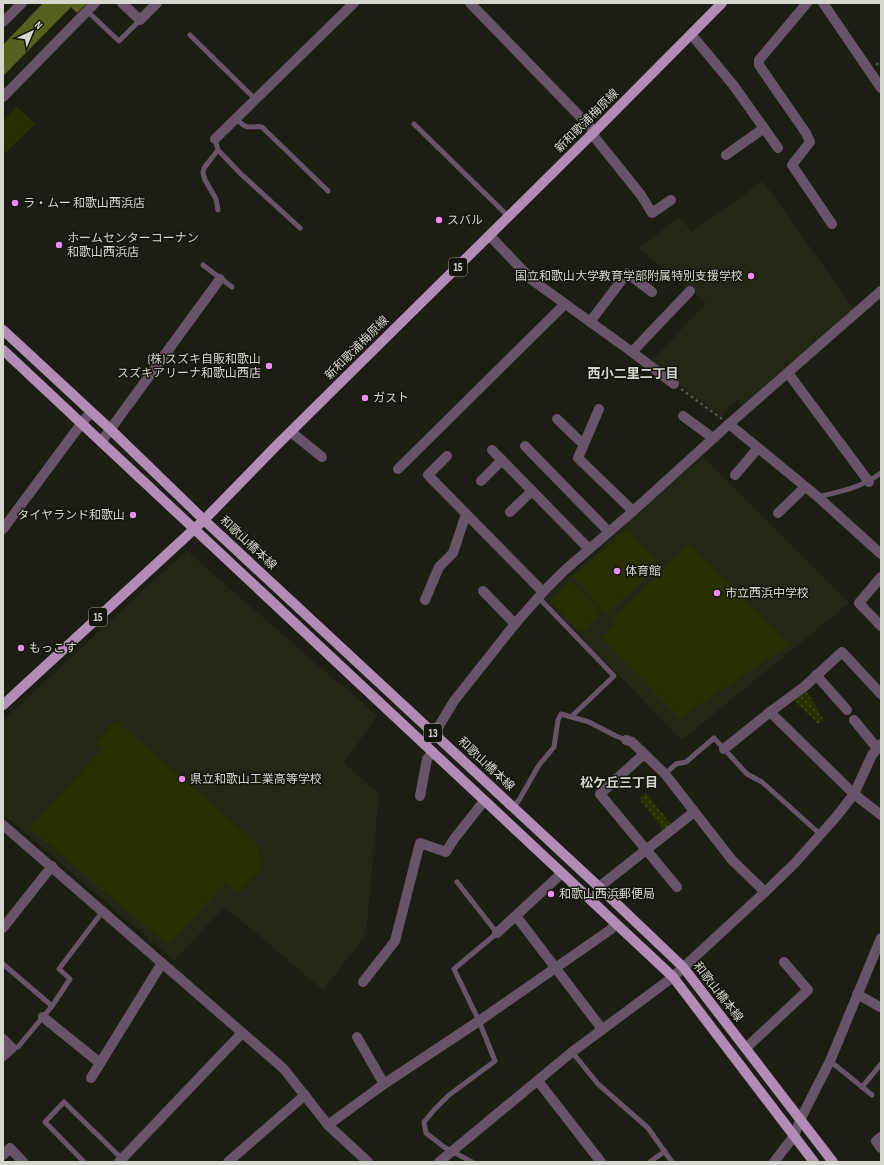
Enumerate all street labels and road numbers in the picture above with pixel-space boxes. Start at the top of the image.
street label: 新和歌浦梅原線 [552,86,622,156]
road number: 15 [449,258,467,276]
street label: 新和歌浦梅原線 [322,313,392,383]
street label: 和歌山橋本線 [217,513,279,573]
road number: 15 [89,608,107,626]
road number: 13 [424,724,442,742]
street label: 和歌山橋本線 [455,734,517,794]
street label: 和歌山橋本線 [690,959,746,1025]

